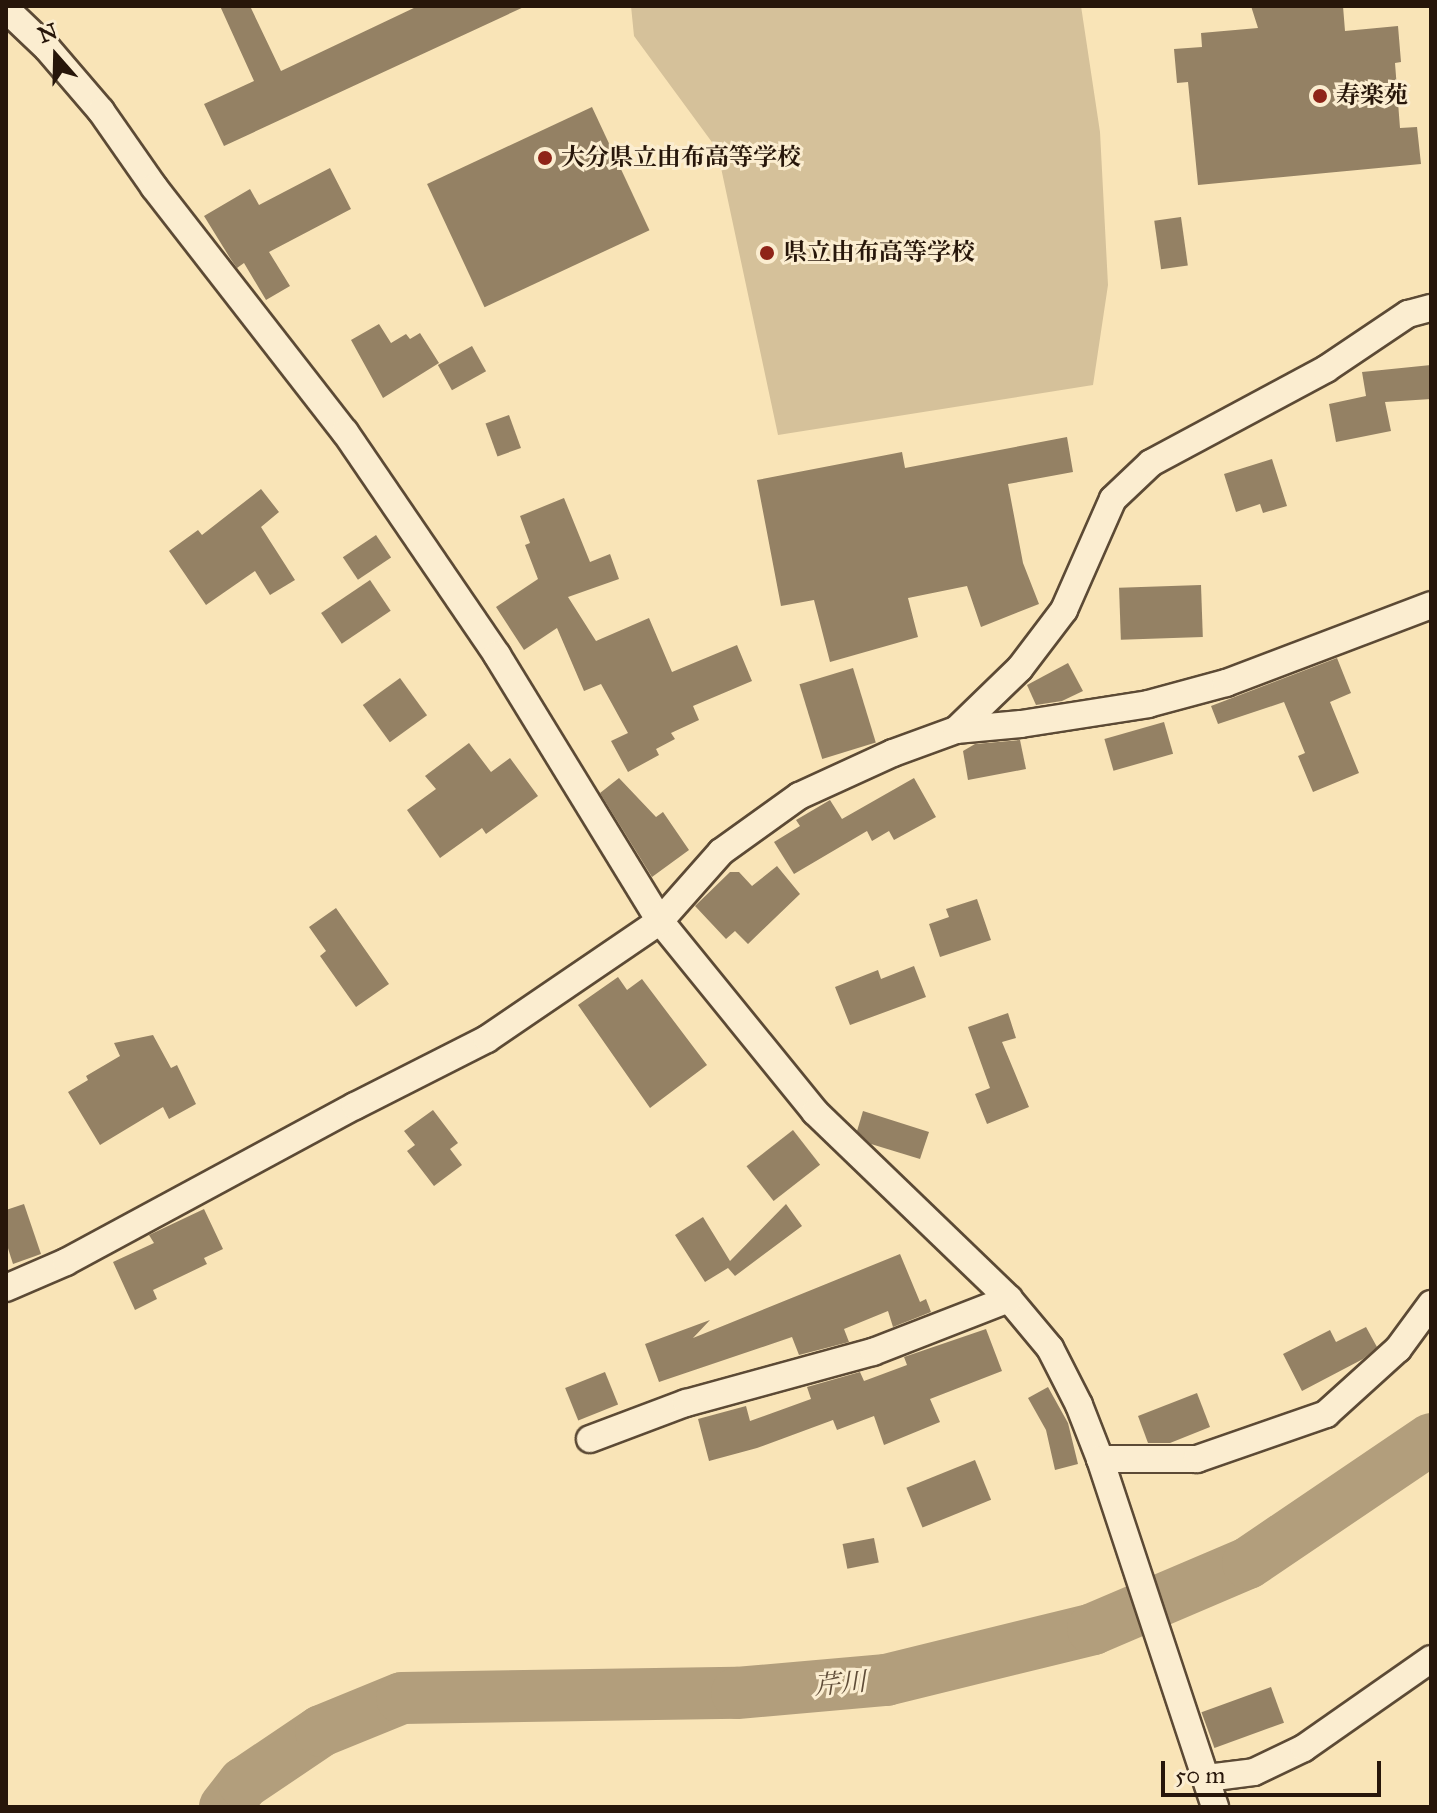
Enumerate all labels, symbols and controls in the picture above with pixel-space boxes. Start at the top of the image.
north arrow [16,16,96,96]
text: N [34,17,61,49]
place label: 寿楽苑 [1336,82,1408,110]
marker: 寿楽苑 [1311,87,1329,105]
place label: 大分県立由布高等学校 [561,144,801,172]
marker: 大分県立由布高等学校 [536,149,554,167]
place label: 県立由布高等学校 [783,239,975,267]
marker: 県立由布高等学校 [758,244,776,262]
water label: 芹川 [813,1666,867,1702]
scale bar [1165,1745,1385,1795]
text: 50 m [1175,1760,1225,1790]

